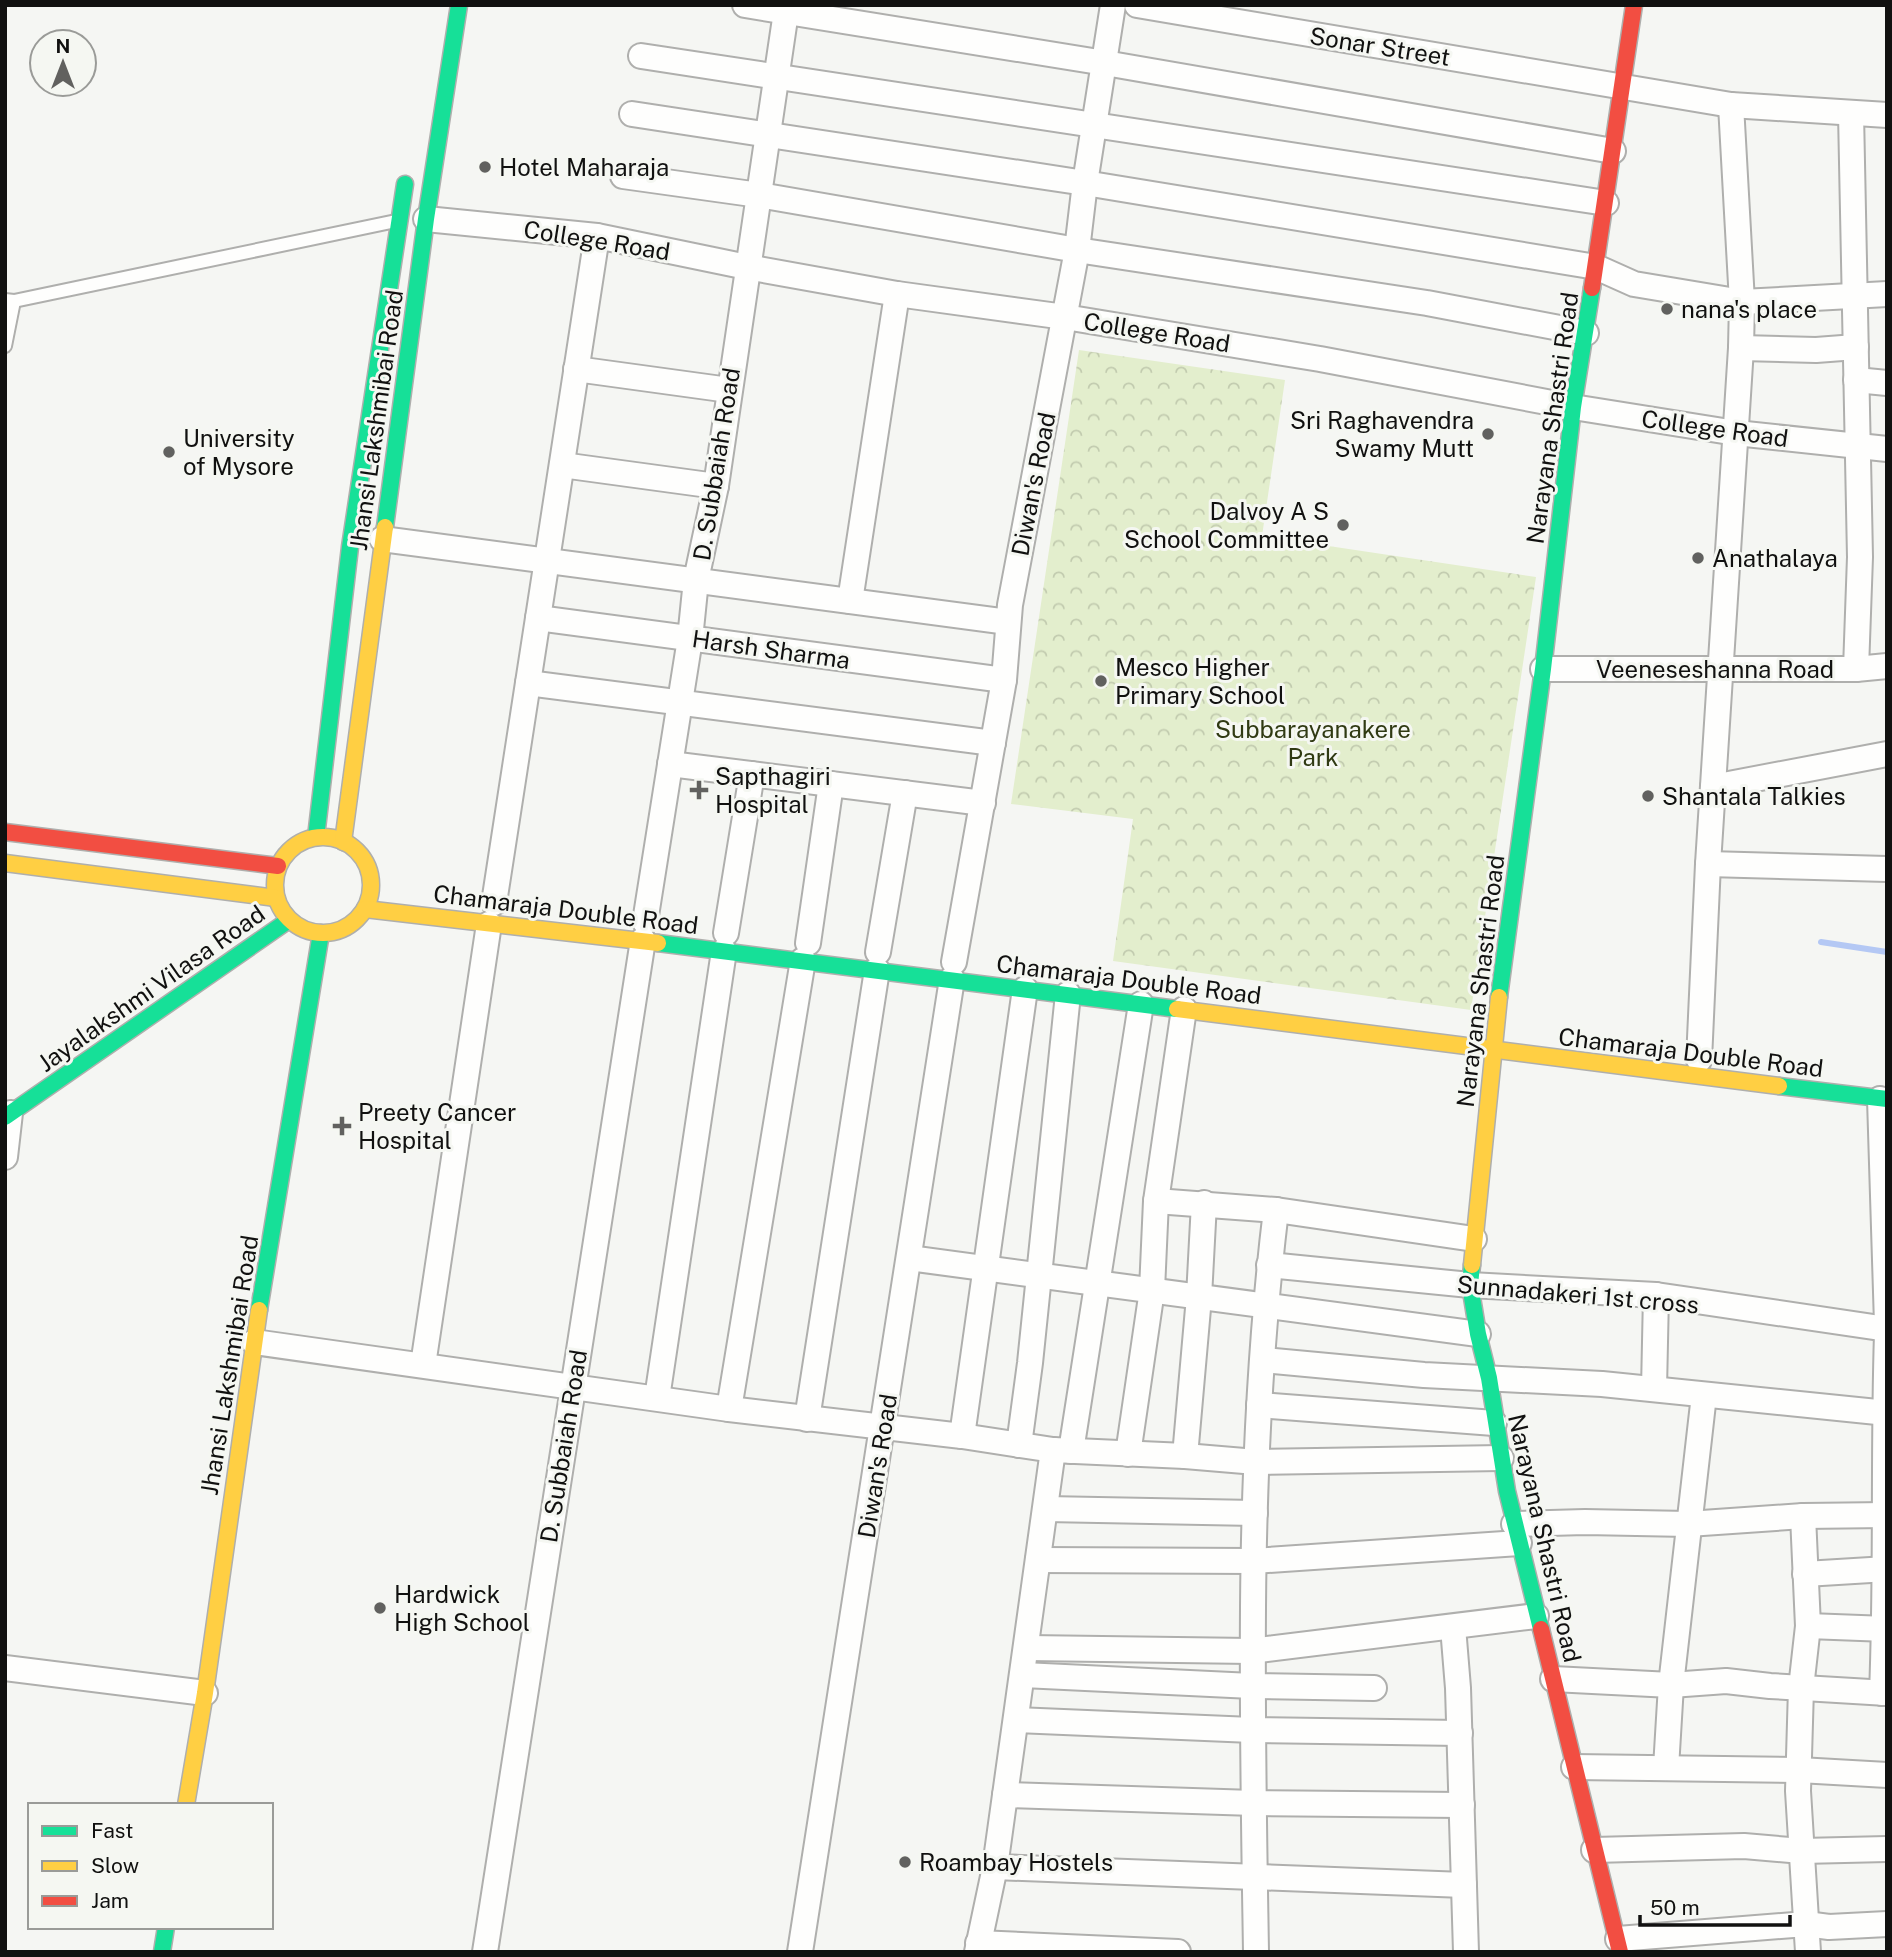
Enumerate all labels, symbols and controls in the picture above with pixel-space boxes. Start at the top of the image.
street label: Sonar Street [1308,21,1452,71]
north arrow [28,28,98,98]
text: N [56,35,70,57]
place label: Hotel Maharaja [499,153,669,181]
marker: Hotel Maharaja [477,159,493,175]
street label: College Road [522,215,672,265]
street label: Jhansi Lakshmibai Road [344,288,408,552]
street label: Narayana Shastri Road [1520,290,1584,546]
place label: nana's place [1681,295,1817,323]
marker: nana's place [1659,301,1675,317]
street label: College Road [1082,307,1232,357]
street label: D. Subbaiah Road [687,365,745,563]
street label: College Road [1640,404,1790,452]
place label: Sri Raghavendra Swamy Mutt [1290,406,1474,462]
street label: Diwan's Road [1005,410,1061,558]
place label: University of Mysore [183,424,295,480]
marker: Sri Raghavendra Swamy Mutt [1480,426,1496,442]
marker: University of Mysore [161,444,177,460]
place label: Dalvoy A S School Committee [1124,497,1329,553]
marker: Dalvoy A S School Committee [1335,517,1351,533]
place label: Anathalaya [1712,544,1838,572]
marker: Anathalaya [1690,550,1706,566]
street label: Harsh Sharma [690,624,852,674]
place label: Mesco Higher Primary School [1115,653,1285,709]
street label: Veeneseshanna Road [1596,655,1834,683]
marker: Mesco Higher Primary School [1093,673,1109,689]
park label: Subbarayanakere Park [1215,715,1411,771]
place label: Sapthagiri Hospital [715,762,831,818]
marker: Sapthagiri Hospital [689,780,709,800]
place label: Shantala Talkies [1662,782,1846,810]
marker: Shantala Talkies [1640,788,1656,804]
street label: Narayana Shastri Road [1451,853,1509,1109]
street label: Chamaraja Double Road [432,879,700,939]
street label: Jayalakshmi Vilasa Road [32,899,270,1077]
street label: Chamaraja Double Road [995,949,1263,1009]
street label: Chamaraja Double Road [1557,1022,1825,1082]
place label: Preety Cancer Hospital [358,1098,516,1154]
marker: Preety Cancer Hospital [332,1116,352,1136]
street label: Jhansi Lakshmibai Road [195,1233,263,1497]
street label: Sunnadakeri 1st cross [1456,1269,1700,1319]
street label: D. Subbaiah Road [534,1347,592,1545]
street label: Diwan's Road [852,1392,902,1540]
street label: Narayana Shastri Road [1503,1411,1587,1665]
place label: Hardwick High School [394,1580,530,1636]
marker: Hardwick High School [372,1600,388,1616]
legend [28,1803,273,1929]
text: Fast [91,1818,133,1843]
place label: Roambay Hostels [919,1848,1113,1876]
text: Slow [91,1853,139,1878]
marker: Roambay Hostels [897,1854,913,1870]
scale bar [1640,1884,1790,1928]
text: Jam [91,1888,129,1913]
text: 50 m [1650,1895,1700,1920]

